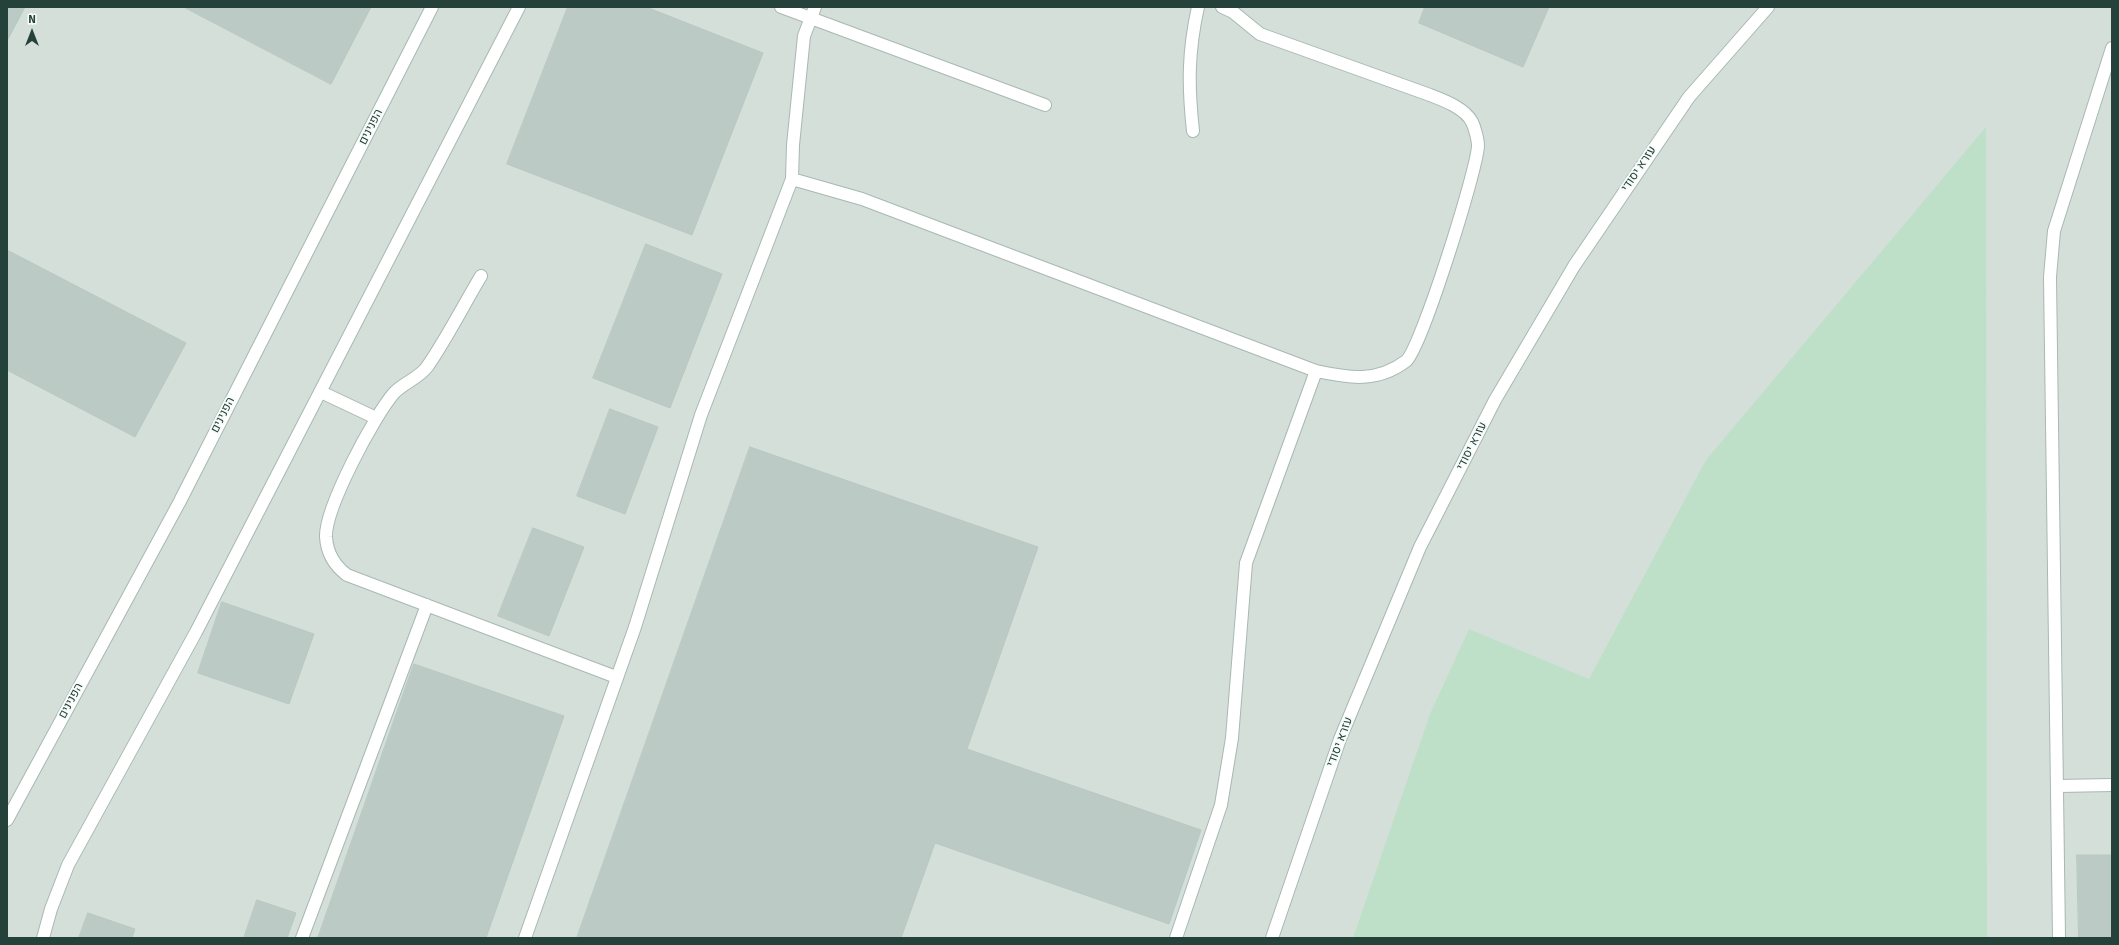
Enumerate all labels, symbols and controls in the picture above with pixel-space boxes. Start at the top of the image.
north arrow [12,12,52,52]
text: N [28,13,36,26]
street label: הפנינים [356,107,386,147]
street label: עזרא יסודי [1618,143,1660,195]
street label: הפנינים [208,395,238,435]
street label: עזרא יסודי [1454,420,1490,472]
street label: הפנינים [56,681,86,721]
street label: עזרא יסודי [1324,715,1356,769]

